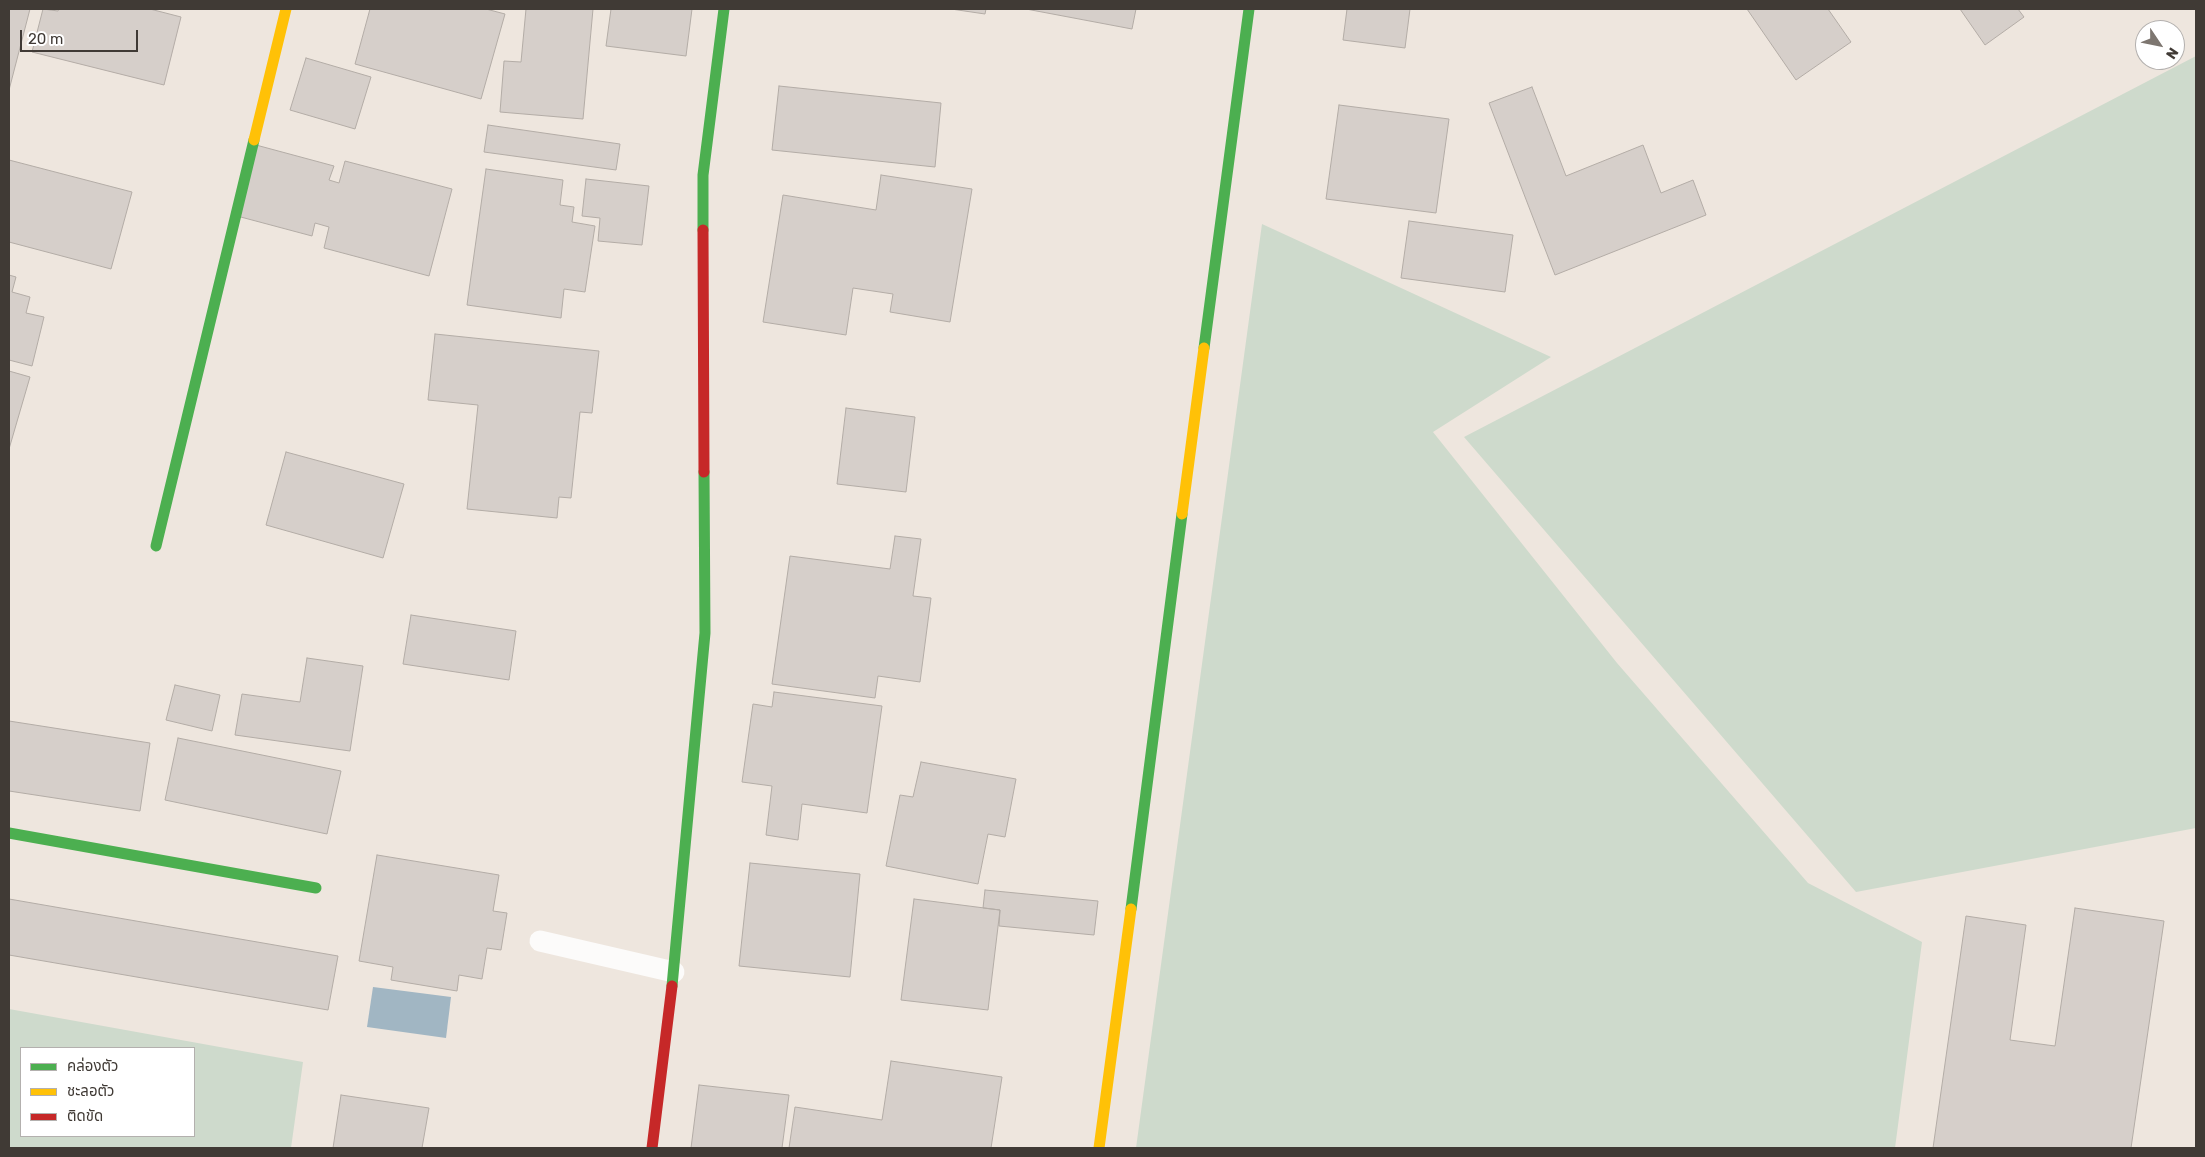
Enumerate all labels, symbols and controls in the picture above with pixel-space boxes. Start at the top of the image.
scale bar [22,20,140,52]
north arrow [2135,20,2185,70]
text: 20 m [28,30,63,48]
text: N [2162,44,2182,62]
legend [20,1047,195,1137]
text: คล่องตัว [67,1057,118,1075]
text: ชะลอตัว [67,1082,114,1100]
text: ติดขัด [67,1107,103,1125]

